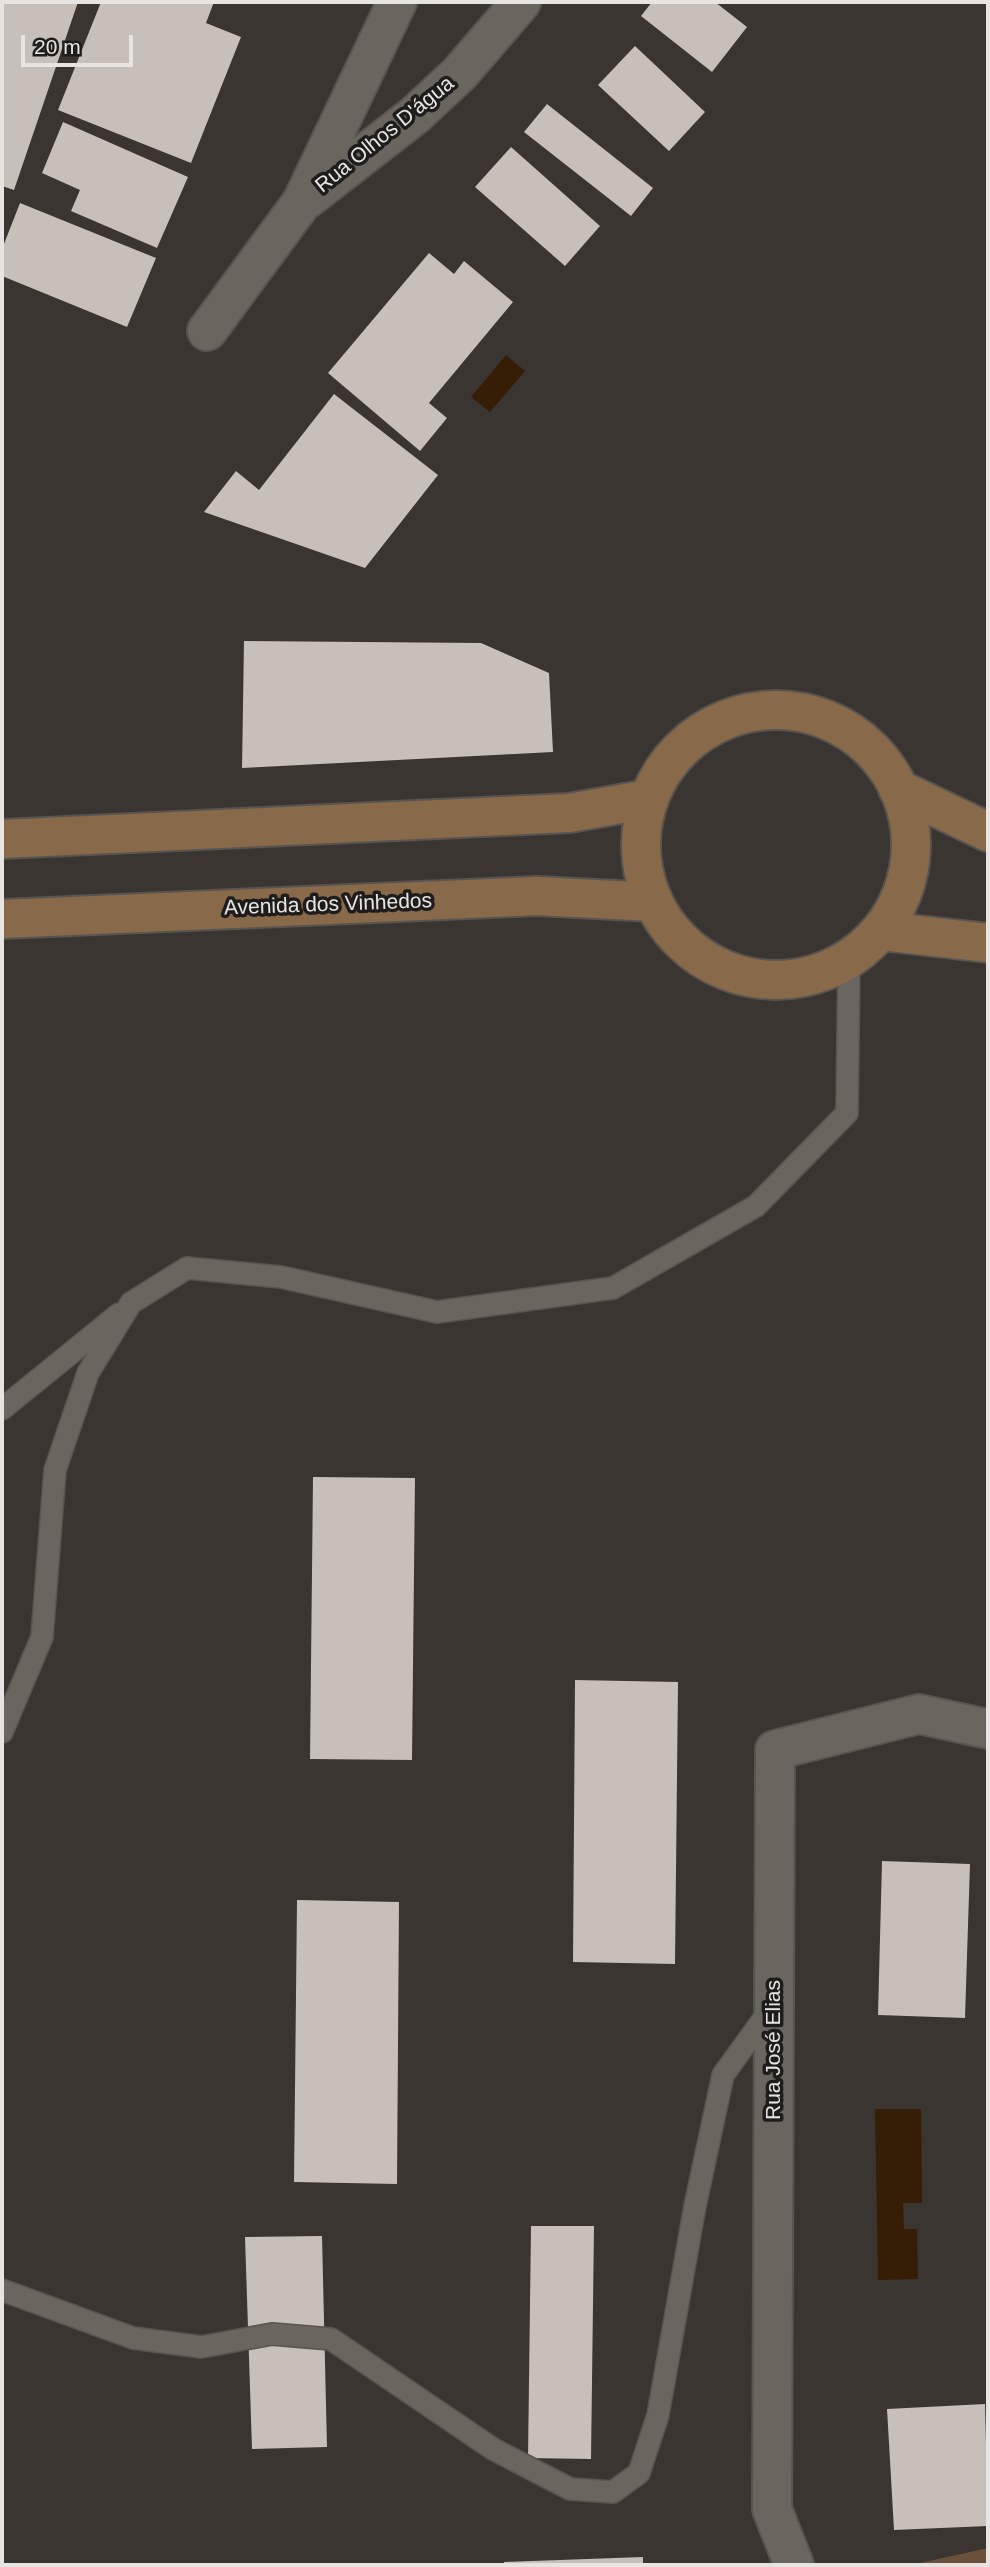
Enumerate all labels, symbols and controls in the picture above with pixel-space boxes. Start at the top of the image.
scale bar [24,21,136,65]
text: 20 m [34,35,81,58]
street label: Rua Olhos D'água [311,71,459,199]
street label: Avenida dos Vinhedos [224,889,432,921]
street label: Rua José Elias [761,1980,787,2120]

